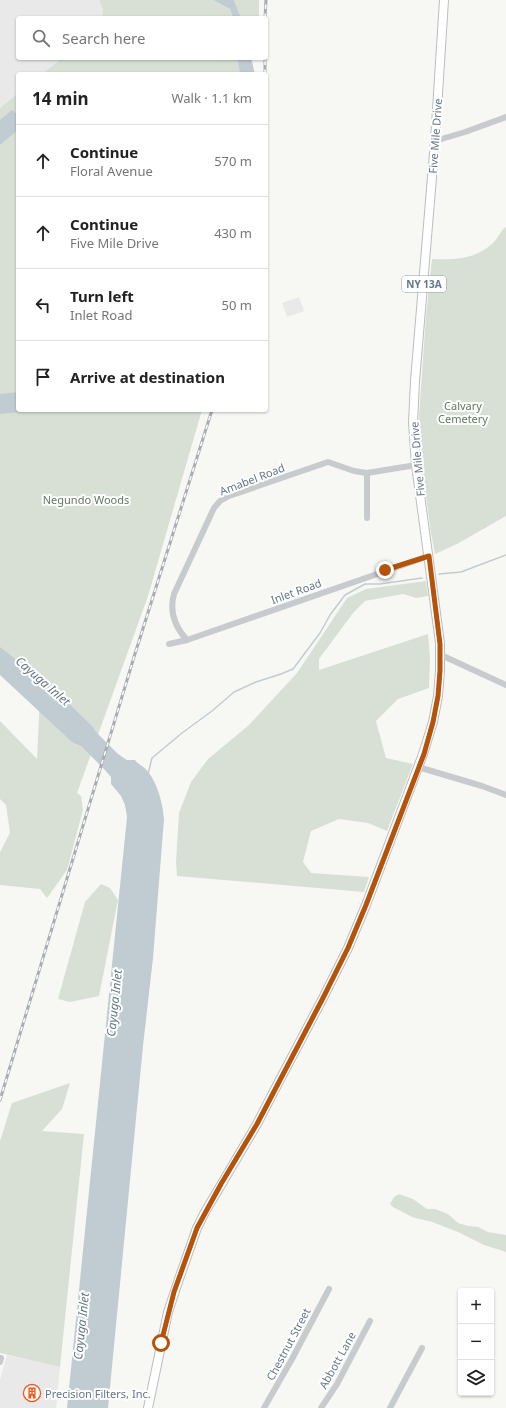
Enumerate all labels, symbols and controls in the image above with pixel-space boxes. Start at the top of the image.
search box [16,16,268,60]
icon: search [30,27,52,49]
text: Search here [62,28,145,48]
text: 14 min [32,87,89,110]
text: Walk · 1.1 km [172,89,252,107]
street label: Five Mile Drive [425,98,445,174]
text: Continue [70,142,138,162]
icon: ahead [32,150,54,172]
text: 570 m [214,152,252,170]
text: Floral Avenue [70,162,153,180]
text: Continue [70,214,138,234]
icon: ahead [32,222,54,244]
text: 430 m [214,224,252,242]
text: Five Mile Drive [70,234,159,252]
road number: NY 13A [402,276,446,292]
text: Turn left [70,286,134,306]
icon: left [32,294,54,316]
text: 50 m [222,296,252,314]
text: Inlet Road [70,306,132,324]
icon: arrive [32,366,54,388]
text: Arrive at destination [70,367,225,387]
park label: Calvary Cemetery [438,398,488,426]
street label: Five Mile Drive [406,421,428,497]
street label: Amabel Road [217,460,287,498]
park label: Negundo Woods [43,492,129,507]
route end [376,561,394,579]
street label: Inlet Road [269,575,323,607]
water label: Cayuga Inlet [12,653,75,710]
water label: Cayuga Inlet [102,968,126,1037]
map controls [458,1288,494,1396]
button: + [458,1288,494,1324]
water label: Cayuga Inlet [69,1291,93,1360]
street label: Chestnut Street [263,1305,313,1383]
button: − [458,1324,494,1360]
street label: Abbott Lane [315,1329,359,1391]
route start [152,1334,170,1352]
button: layers [458,1360,494,1396]
building icon: Precision Filters, Inc. [22,1383,42,1403]
place label: Precision Filters, Inc. [45,1386,151,1401]

